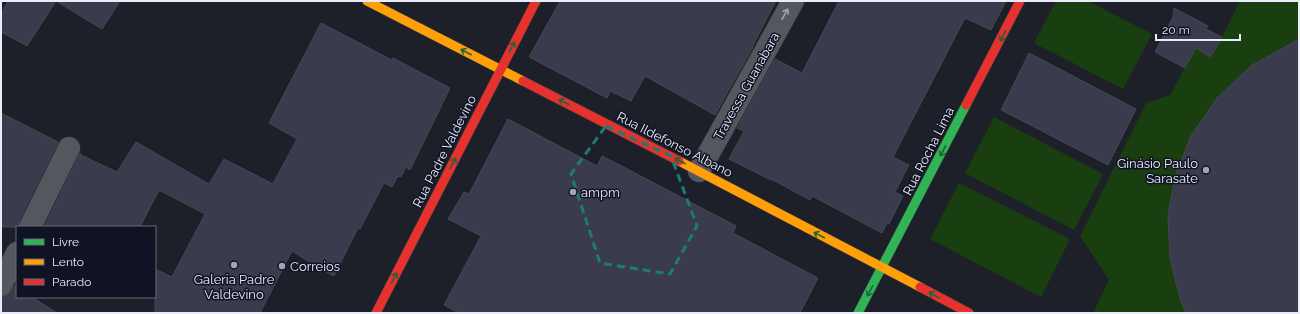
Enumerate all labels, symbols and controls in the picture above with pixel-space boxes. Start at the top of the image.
one-way arrow [782,8,790,20]
scale bar [1156,16,1240,42]
text: 20 m [1162,23,1190,37]
one-way arrow [998,29,1006,41]
street label: Travessa Guanabara [711,30,782,143]
one-way arrow [509,41,517,53]
one-way arrow [460,48,472,55]
street label: Rua Padre Valdevino [410,92,479,210]
one-way arrow [558,98,570,105]
street label: Rua Rocha Lima [900,105,957,198]
street label: Rua Ildefonso Albano [614,109,735,180]
one-way arrow [939,145,946,157]
place label: Ginásio Paulo Sarasate [1117,156,1198,186]
one-way arrow [450,157,457,169]
one-way arrow [674,157,686,164]
marker: Ginásio Paulo Sarasate [1201,165,1211,175]
place label: ampm [581,185,620,200]
marker: ampm [568,187,578,197]
legend [16,226,156,298]
one-way arrow [813,230,825,238]
text: Livre [52,235,79,249]
text: Lento [52,255,84,269]
place label: Correios [290,259,340,274]
marker: Galeria Padre Valdevino [229,260,239,270]
marker: Correios [277,261,287,271]
place label: Galeria Padre Valdevino [194,272,275,302]
one-way arrow [390,272,398,284]
text: Parado [52,275,91,289]
one-way arrow [866,285,873,297]
one-way arrow [928,291,940,298]

